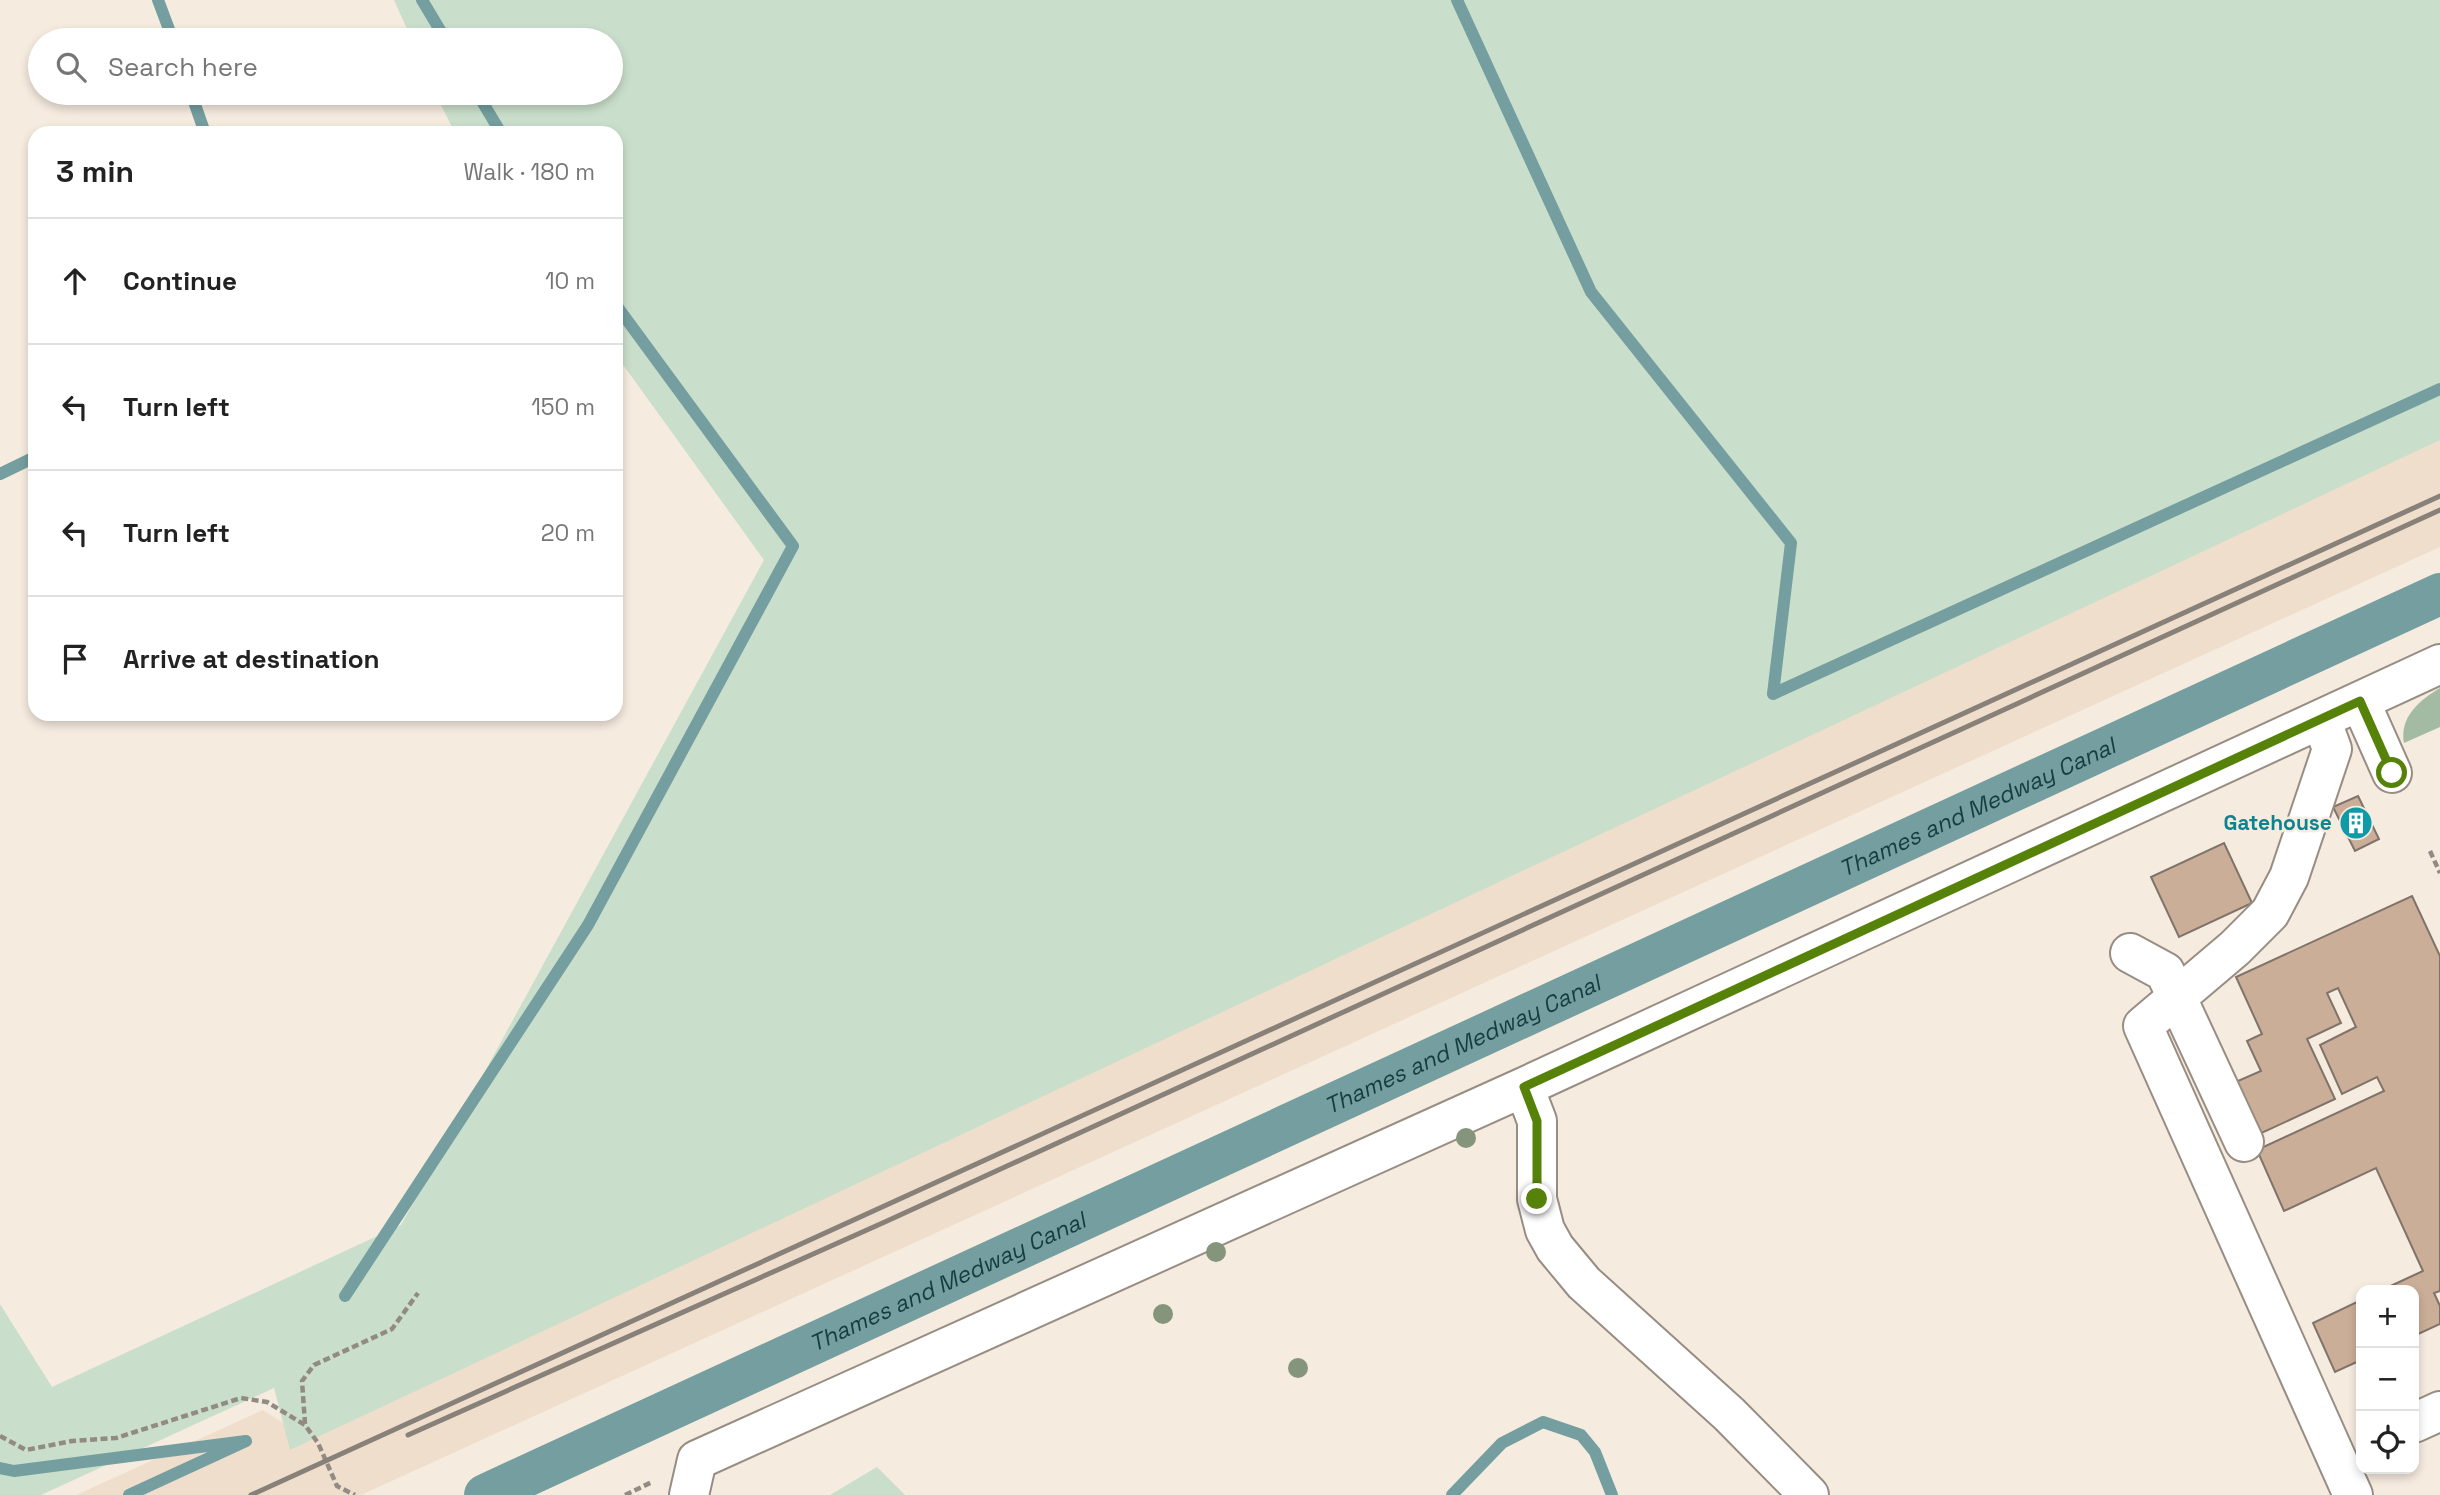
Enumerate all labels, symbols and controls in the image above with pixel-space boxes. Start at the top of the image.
search box [28,28,623,105]
icon: search [52,48,90,86]
text: Search here [108,50,258,84]
text: 3 min [56,152,134,191]
text: Walk · 180 m [463,157,595,187]
icon: ahead [56,262,94,300]
text: Continue [123,264,237,298]
text: 10 m [545,266,595,296]
icon: left [56,388,94,426]
text: Turn left [123,390,230,424]
text: 150 m [531,392,595,422]
icon: left [56,514,94,552]
text: Turn left [123,516,230,550]
text: 20 m [541,518,595,548]
icon: arrive [56,640,94,678]
text: Arrive at destination [123,642,380,676]
water label: Thames and Medway Canal [1834,730,2122,884]
route start [2376,757,2407,788]
building icon: Gatehouse [2337,804,2375,842]
place label: Gatehouse [2224,809,2332,836]
water label: Thames and Medway Canal [1319,967,1607,1121]
route end [1521,1183,1552,1214]
water label: Thames and Medway Canal [804,1204,1092,1359]
map controls [2356,1285,2419,1474]
button: + [2356,1285,2419,1348]
button: − [2356,1348,2419,1411]
button: locate [2356,1411,2419,1474]

